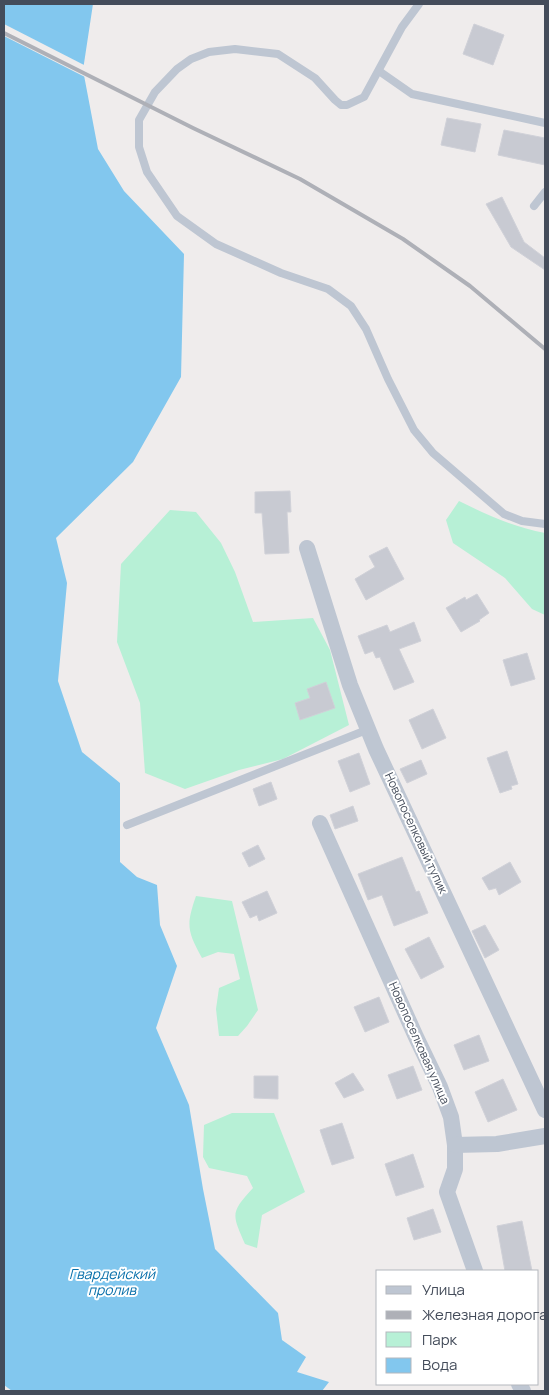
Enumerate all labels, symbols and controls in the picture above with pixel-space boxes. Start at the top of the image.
street label: Новопоселковый тупик [381,769,452,897]
street label: Новопоселковая улица [385,979,454,1107]
water label: Гвардейский пролив [69,1264,156,1299]
legend [376,1270,539,1385]
text: Улица [422,1279,465,1300]
text: Железная дорога [422,1304,547,1325]
text: Парк [422,1329,458,1350]
text: Вода [422,1354,457,1375]

